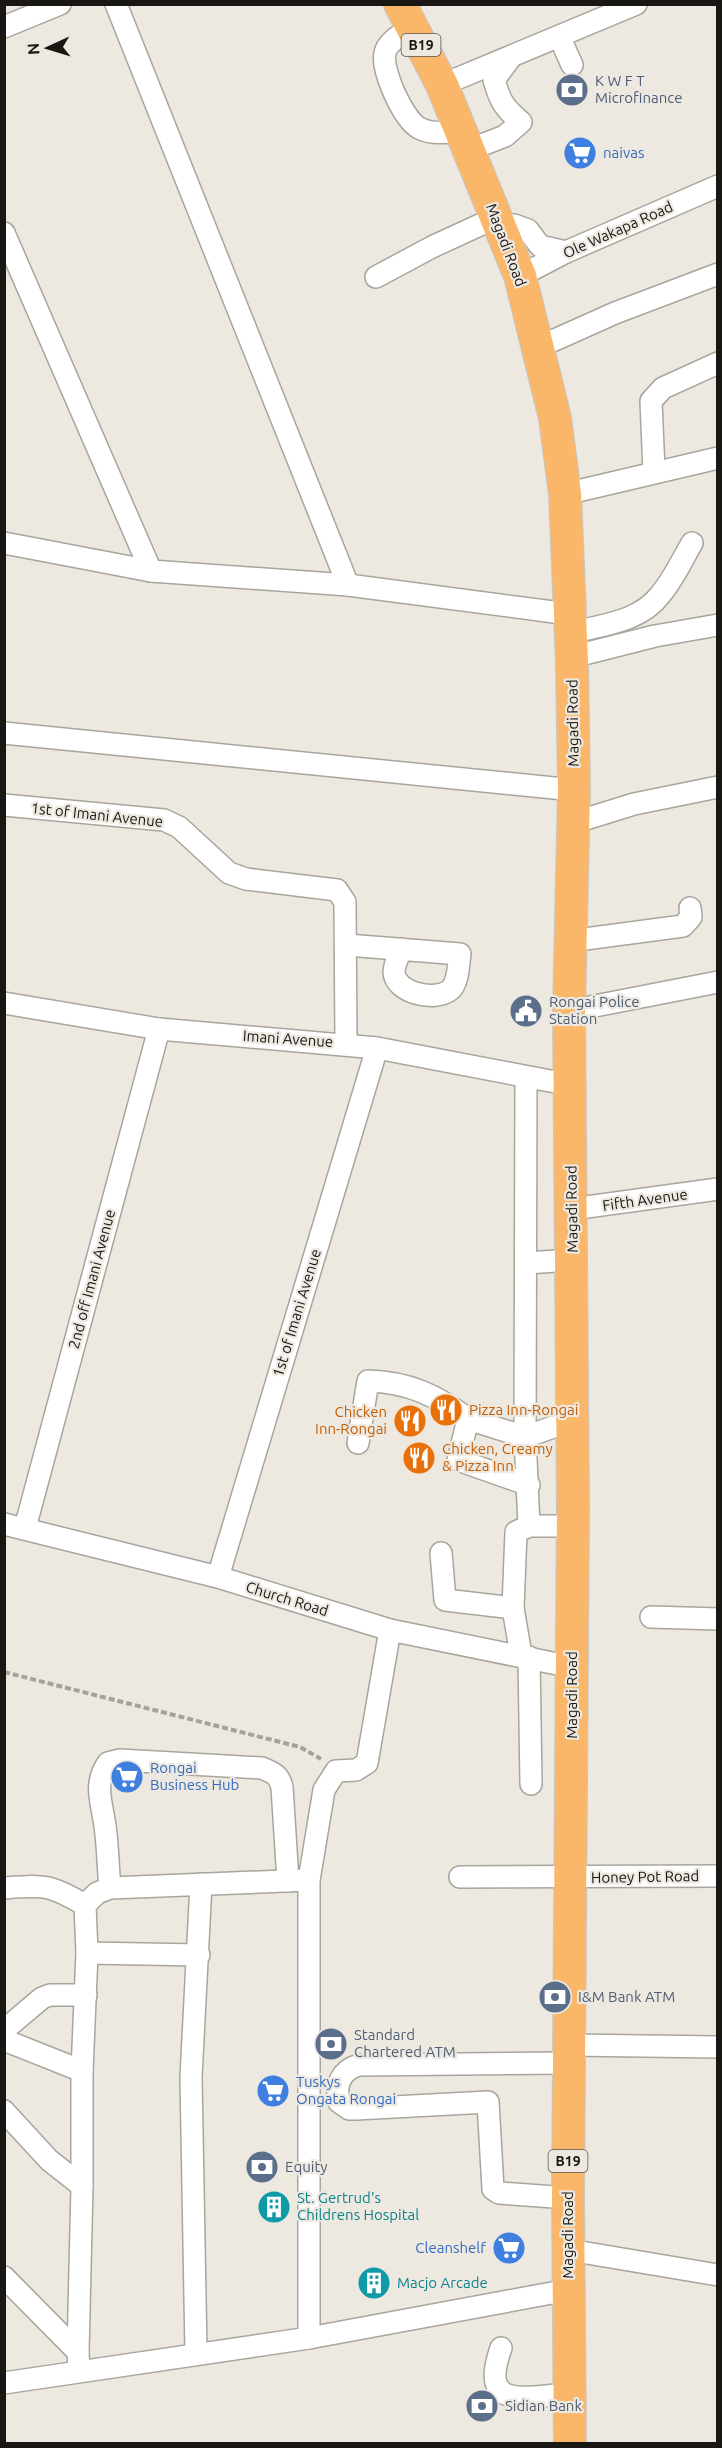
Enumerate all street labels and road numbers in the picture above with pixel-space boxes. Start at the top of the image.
road number: B19 [402,34,440,56]
street label: Ole Wakapa Road [560,198,675,261]
street label: Magadi Road [483,201,530,289]
street label: Magadi Road [563,679,582,767]
street label: 1st of Imani Avenue [30,799,164,830]
street label: Imani Avenue [242,1027,334,1050]
street label: Magadi Road [562,1165,581,1253]
street label: Fifth Avenue [601,1185,689,1214]
street label: 2nd off Imani Avenue [65,1207,118,1350]
street label: 1st of Imani Avenue [269,1247,324,1379]
street label: Church Road [244,1578,331,1619]
street label: Magadi Road [563,1651,580,1739]
street label: Honey Pot Road [591,1867,699,1886]
road number: B19 [548,2150,588,2172]
street label: Magadi Road [559,2191,576,2279]

